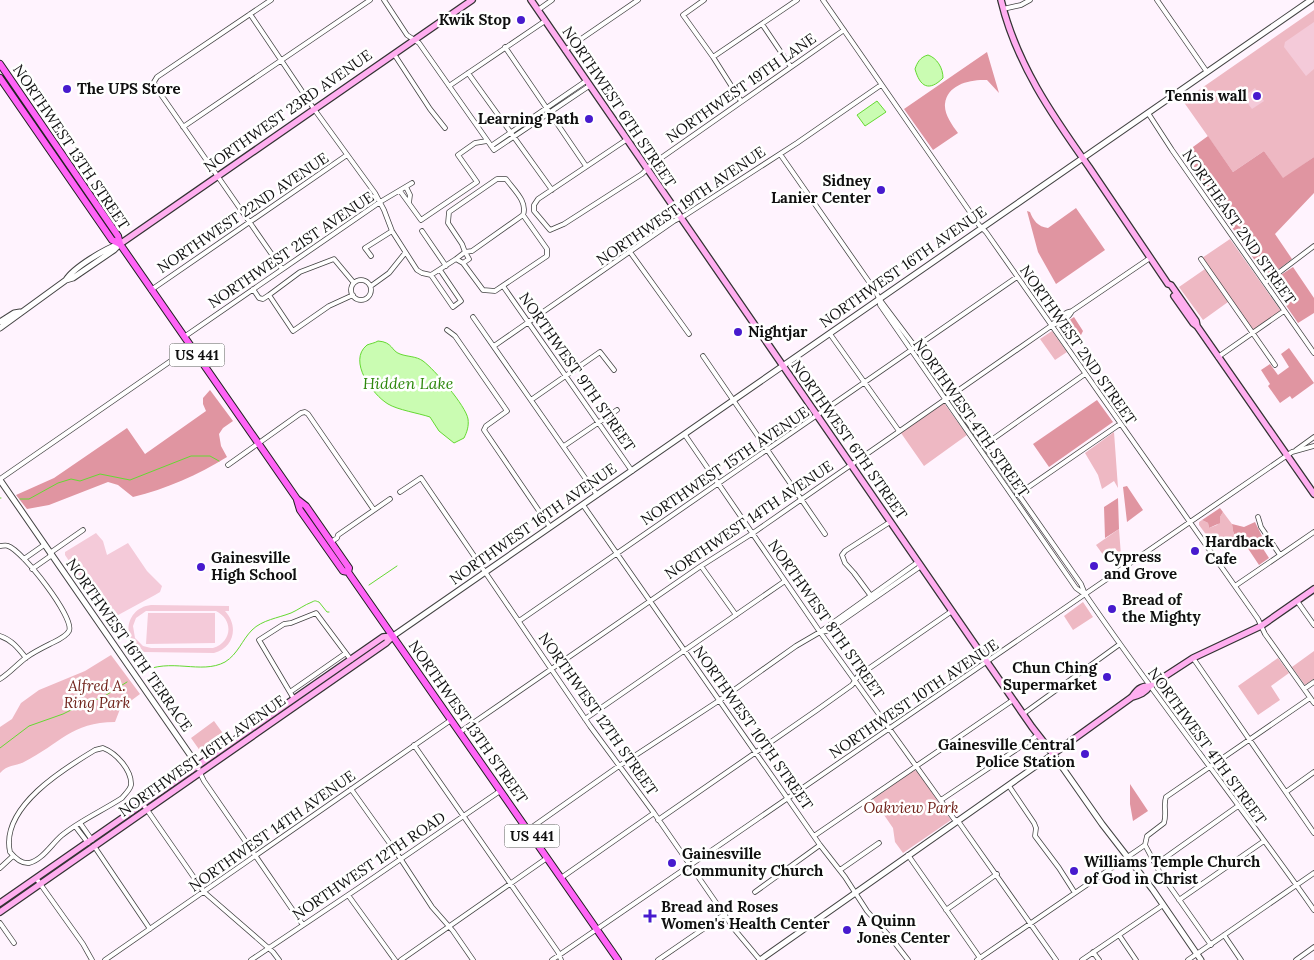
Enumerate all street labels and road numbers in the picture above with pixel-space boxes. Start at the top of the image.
street label: NORTHWEST 6TH STREET [558,23,681,191]
street label: NORTHWEST 19TH LANE [662,29,819,147]
street label: NORTHWEST 23RD AVENUE [200,45,375,176]
street label: NORTHWEST 13TH STREET [9,61,134,233]
street label: NORTHWEST 19TH AVENUE [593,142,769,269]
street label: NORTHEAST 2ND STREET [1179,145,1300,308]
street label: NORTHWEST 22ND AVENUE [153,148,332,277]
street label: NORTHWEST 21ST AVENUE [204,187,377,312]
street label: NORTHWEST 16TH AVENUE [816,202,990,332]
street label: NORTHWEST 2ND STREET [1016,261,1141,429]
street label: NORTHWEST 9TH STREET [515,289,640,455]
street label: NORTHWEST 4TH STREET [909,335,1034,501]
road number: US 441 [170,344,224,366]
street label: NORTHWEST 6TH STREET [787,357,912,523]
street label: NORTHWEST 15TH AVENUE [637,402,813,529]
street label: NORTHWEST 14TH AVENUE [661,456,837,583]
street label: NORTHWEST 16TH AVENUE [446,459,620,589]
street label: NORTHWEST 8TH STREET [764,536,889,702]
street label: NORTHWEST 16TH TERRACE [62,554,197,735]
street label: NORTHWEST 12TH STREET [535,629,662,799]
street label: NORTHWEST 10TH AVENUE [825,635,1002,762]
street label: NORTHWEST 13TH STREET [405,636,532,807]
street label: NORTHWEST 10TH STREET [689,642,818,814]
street label: NORTHWEST 4TH STREET [1144,664,1271,828]
street label: NORTHWEST 16TH AVENUE [115,691,289,821]
street label: NORTHWEST 14TH AVENUE [185,766,359,895]
street label: NORTHWEST 12TH ROAD [289,807,449,924]
road number: US 441 [504,824,560,848]

